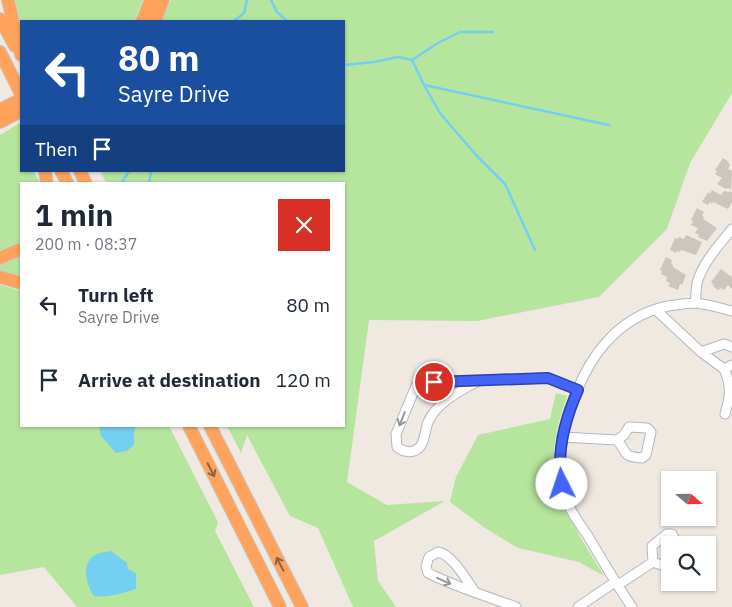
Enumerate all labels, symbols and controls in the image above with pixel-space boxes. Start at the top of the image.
text: 80 m [118,35,200,81]
icon: left [35,40,100,105]
text: Sayre Drive [118,79,230,108]
icon: arrive [88,135,116,163]
text: Then [35,137,78,161]
text: 1 min [35,195,113,234]
button: close [278,199,330,251]
text: 200 m · 08:37 [35,234,137,254]
text: Turn left [78,283,154,307]
icon: left [35,291,63,319]
text: 80 m [286,293,330,317]
text: Sayre Drive [78,307,159,327]
pin [413,361,455,403]
icon: arrive [35,366,63,394]
text: Arrive at destination [78,368,261,392]
text: 120 m [276,368,331,392]
icon: arrive [420,368,448,396]
one-way arrow [397,411,406,427]
position arrow [535,457,587,509]
one-way arrow [207,462,216,477]
north arrow [661,471,716,526]
map controls [661,471,716,591]
button: search [661,536,716,591]
one-way arrow [275,556,285,571]
one-way arrow [436,576,451,586]

